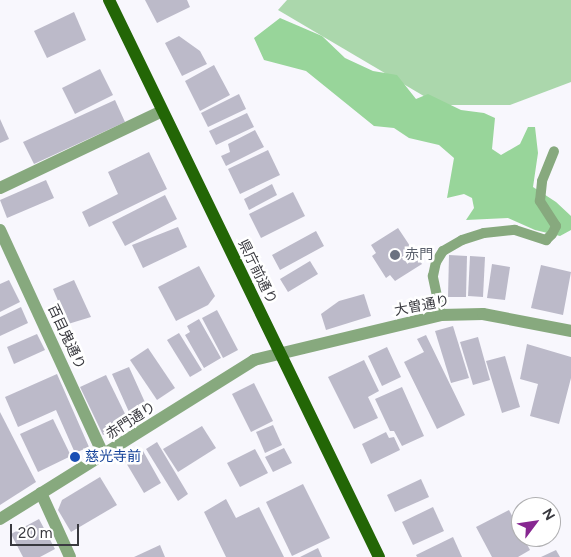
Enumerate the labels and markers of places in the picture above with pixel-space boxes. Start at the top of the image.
place label: 赤門 [405,247,433,263]
marker: 赤門 [389,249,401,261]
place label: 慈光寺前 [85,449,141,465]
marker: 慈光寺前 [69,451,81,463]

